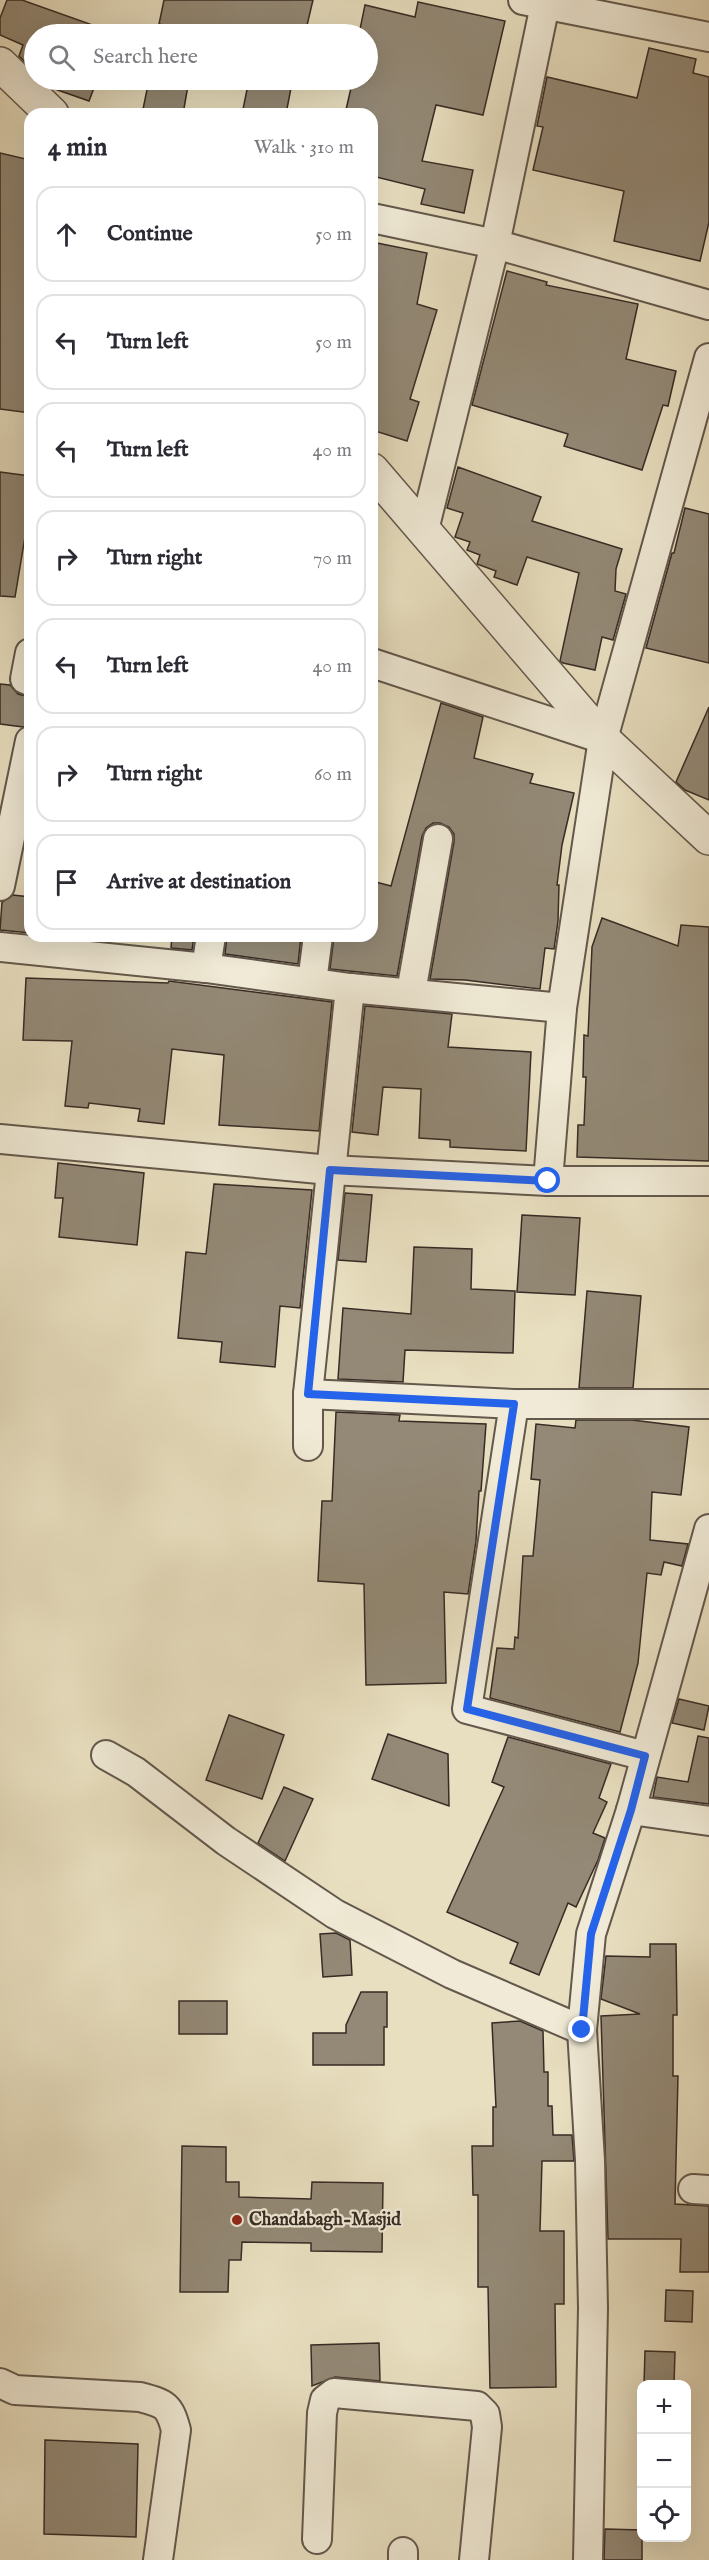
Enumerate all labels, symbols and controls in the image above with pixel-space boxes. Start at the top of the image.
search box [24,24,378,90]
icon: search [45,41,78,74]
text: Search here [93,43,198,71]
text: 4 min [48,131,107,164]
text: Walk · 310 m [254,135,354,160]
icon: ahead [50,218,83,251]
text: Continue [107,220,193,248]
text: 50 m [315,222,352,247]
icon: left [50,326,83,359]
text: Turn left [107,328,189,356]
text: 50 m [315,330,352,355]
icon: left [50,434,83,467]
text: Turn left [107,436,189,464]
text: 40 m [313,438,352,463]
icon: right [50,542,83,575]
text: Turn right [107,544,202,572]
text: 70 m [313,546,352,571]
icon: left [50,650,83,683]
text: Turn left [107,652,189,680]
text: 40 m [313,654,352,679]
icon: right [50,758,83,791]
text: Turn right [107,760,202,788]
text: 60 m [314,762,352,787]
icon: arrive [50,866,83,899]
text: Arrive at destination [107,868,291,896]
route start [534,1167,560,1193]
route end [568,2016,594,2042]
place label: Chandabagh-Masjid [249,2209,401,2232]
marker: Chandabagh-Masjid [230,2213,244,2227]
map controls [637,2380,691,2542]
button: + [637,2380,691,2434]
button: − [637,2434,691,2488]
button: locate [637,2488,691,2542]

